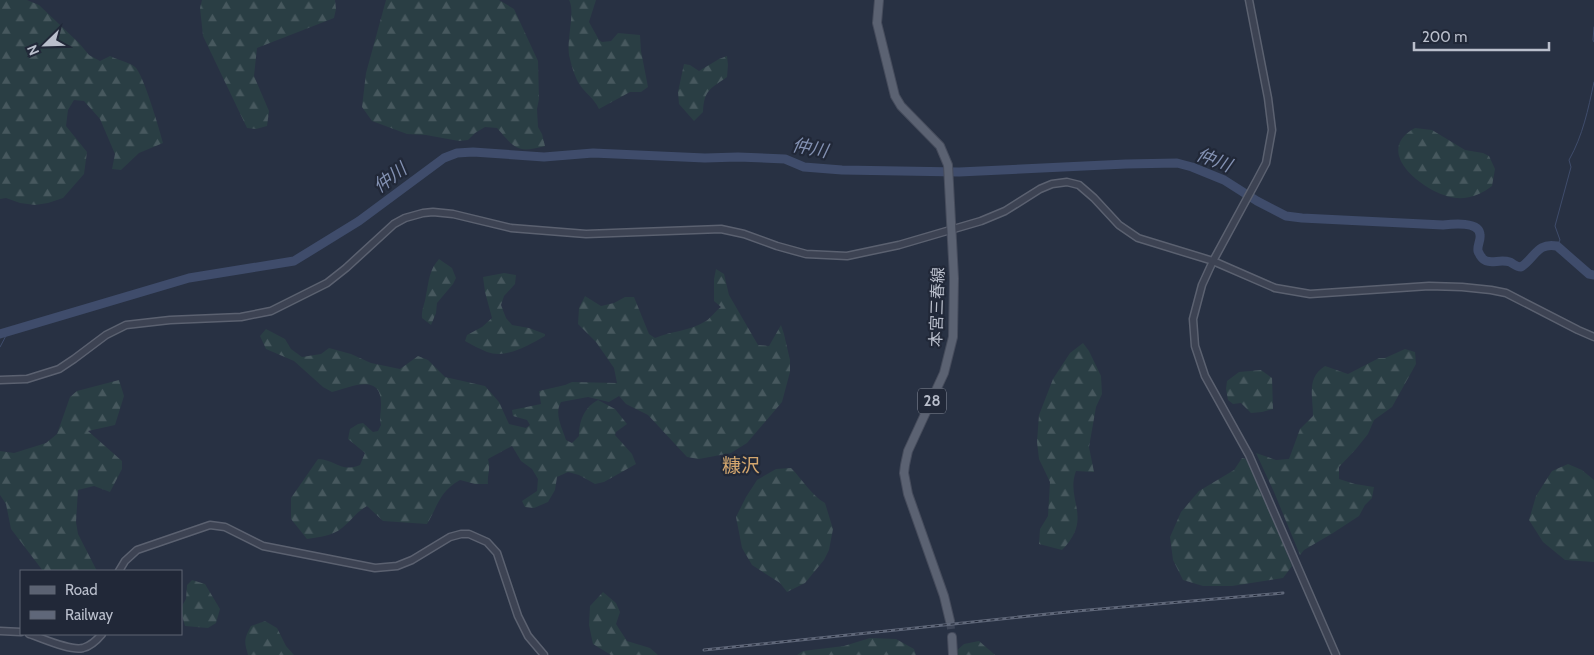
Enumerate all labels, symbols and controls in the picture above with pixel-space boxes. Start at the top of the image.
north arrow [20,20,70,70]
scale bar [1414,20,1549,52]
text: 200 m [1422,28,1467,46]
text: N [23,42,43,58]
water label: 仲川 [790,134,832,163]
water label: 仲川 [1193,143,1237,177]
water label: 仲川 [369,157,413,198]
street label: 本宮三春線 [926,267,948,347]
road number: 28 [918,388,946,414]
district label: 糠沢 [722,454,760,477]
legend [20,570,182,635]
text: Road [65,581,98,599]
text: Railway [65,606,114,624]

